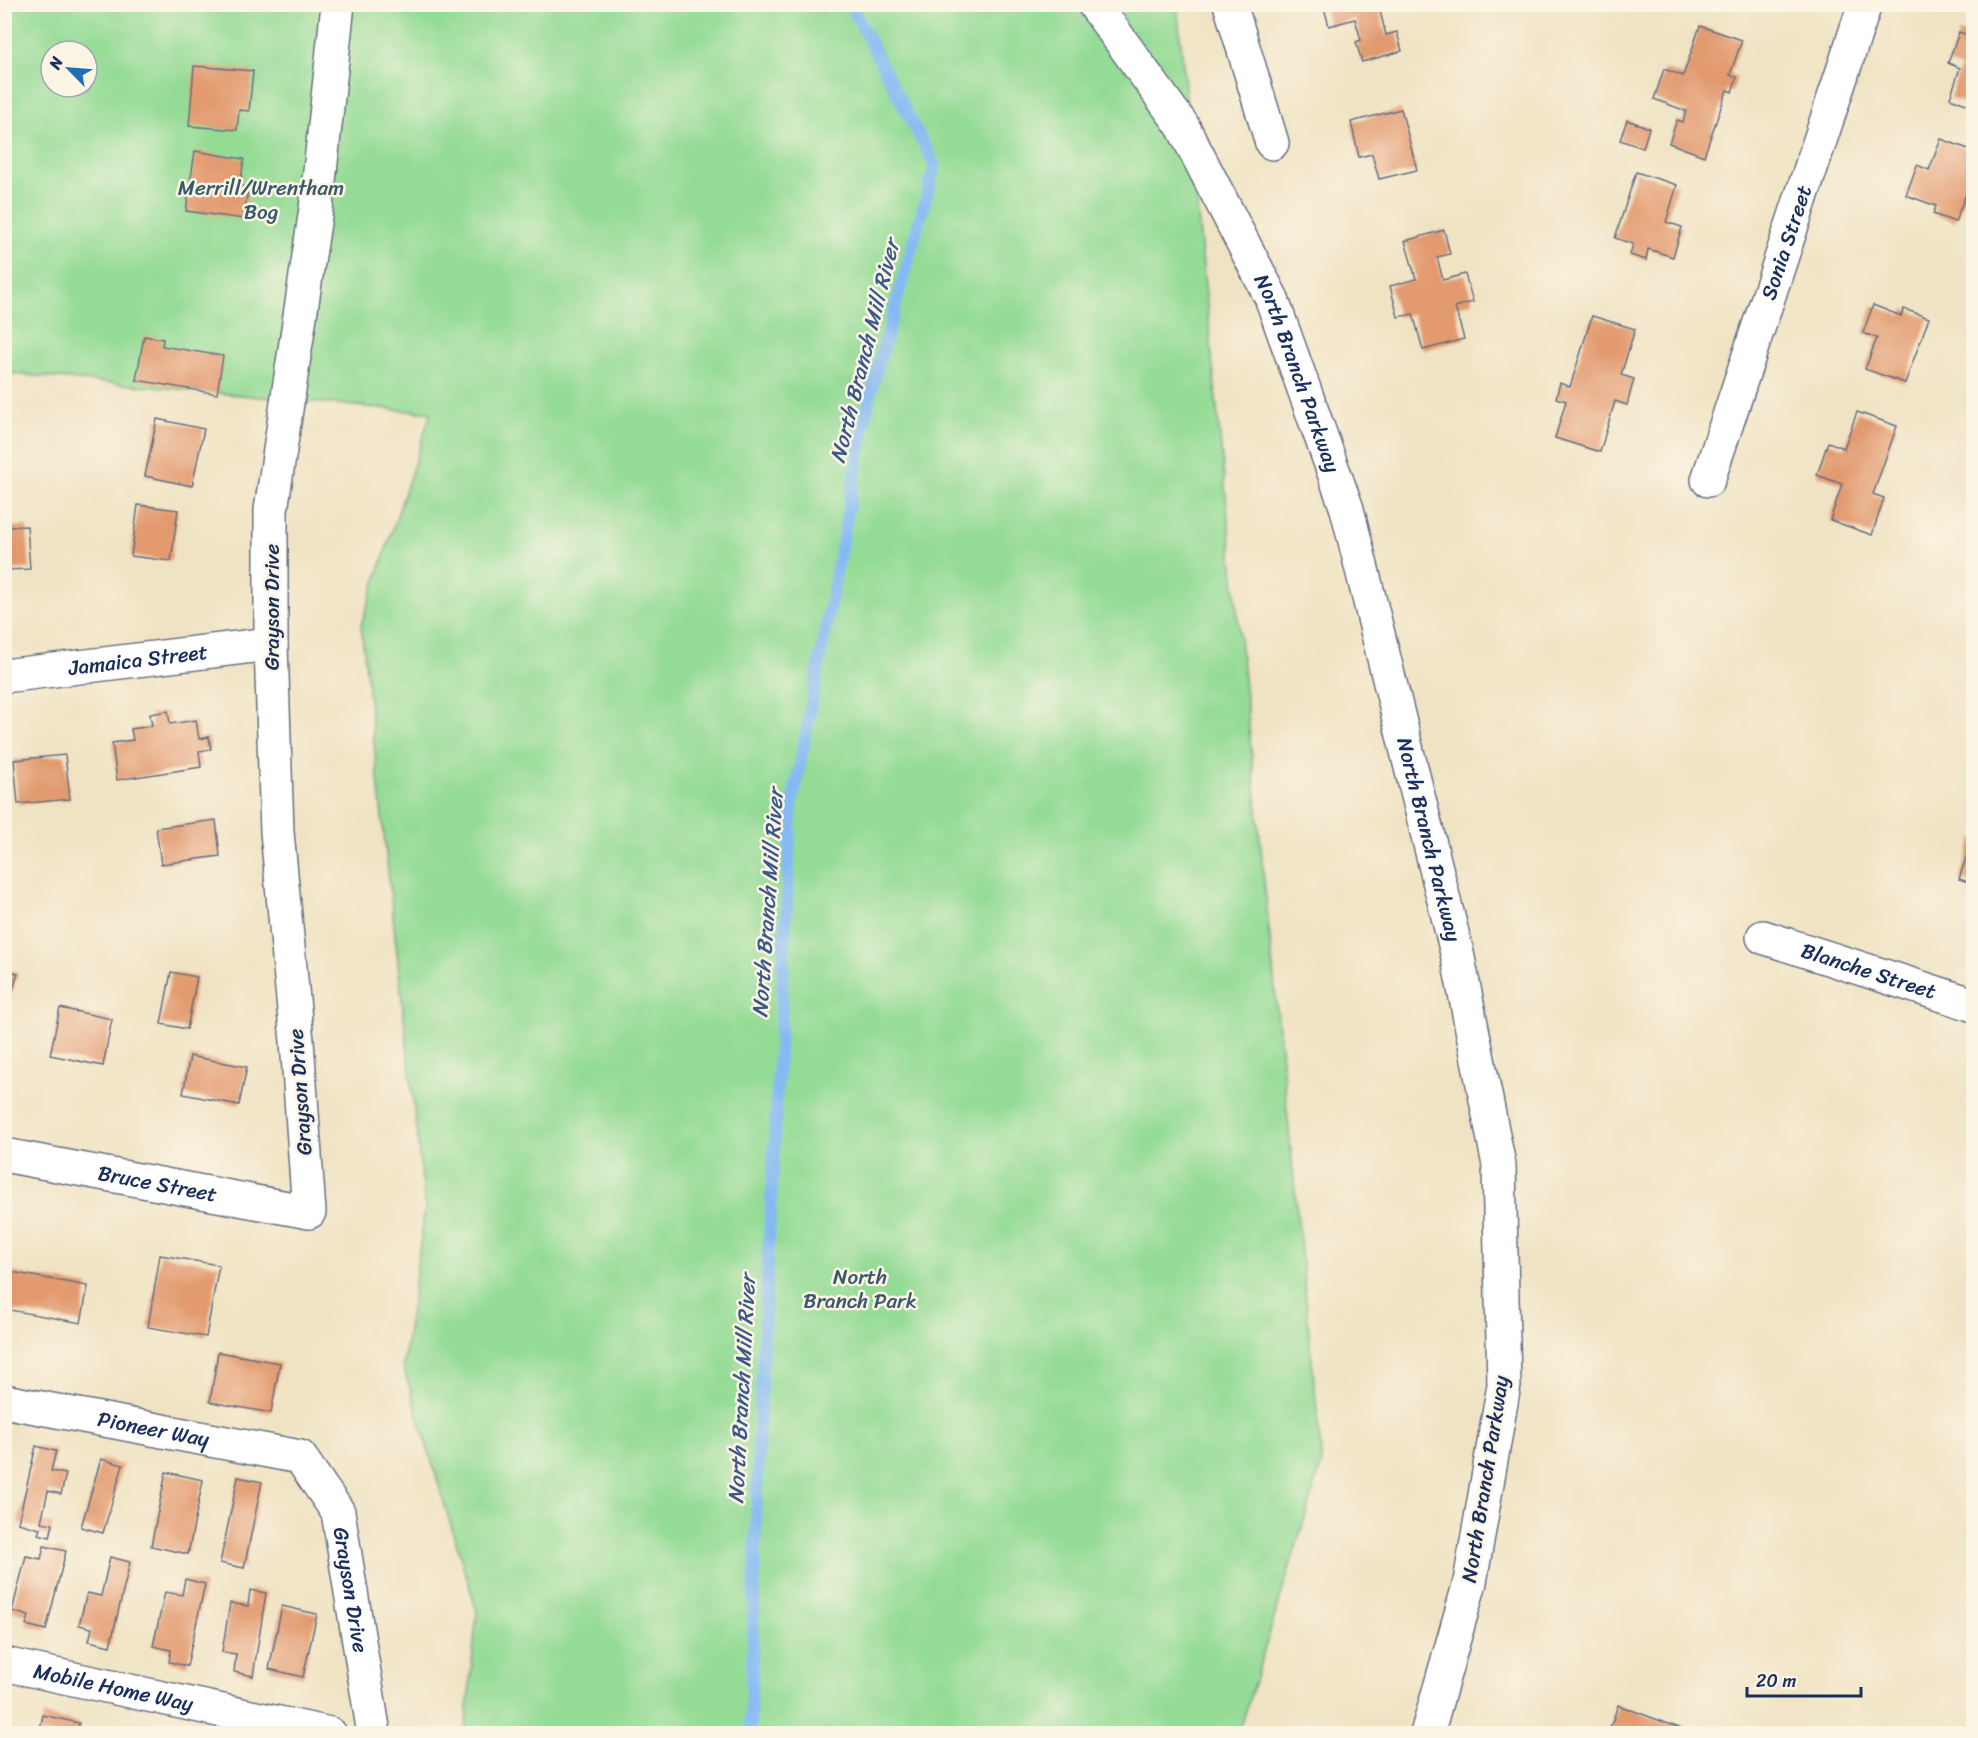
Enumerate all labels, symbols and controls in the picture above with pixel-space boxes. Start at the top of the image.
north arrow [39,39,99,99]
text: N [40,51,72,75]
park label: Merrill/Wrentham Bog [178,169,344,231]
street label: Sonia Street [1750,180,1823,305]
water label: North Branch Mill River [818,232,912,467]
street label: North Branch Parkway [1243,267,1352,478]
street label: Grayson Drive [253,543,291,670]
street label: Jamaica Street [65,633,210,687]
street label: North Branch Parkway [1385,733,1473,946]
water label: North Branch Mill River [740,784,795,1019]
street label: Blanche Street [1796,931,1941,1011]
street label: Grayson Drive [277,1027,323,1157]
street label: Bruce Street [95,1154,220,1213]
park label: North Branch Park [803,1258,917,1320]
water label: North Branch Mill River [716,1270,767,1504]
street label: North Branch Parkway [1450,1373,1520,1585]
street label: Pioneer Way [94,1400,213,1458]
street label: Grayson Drive [322,1524,380,1656]
street label: Mobile Home Way [30,1652,197,1723]
scale bar [1747,1660,1861,1698]
text: 20 m [1756,1665,1796,1697]

